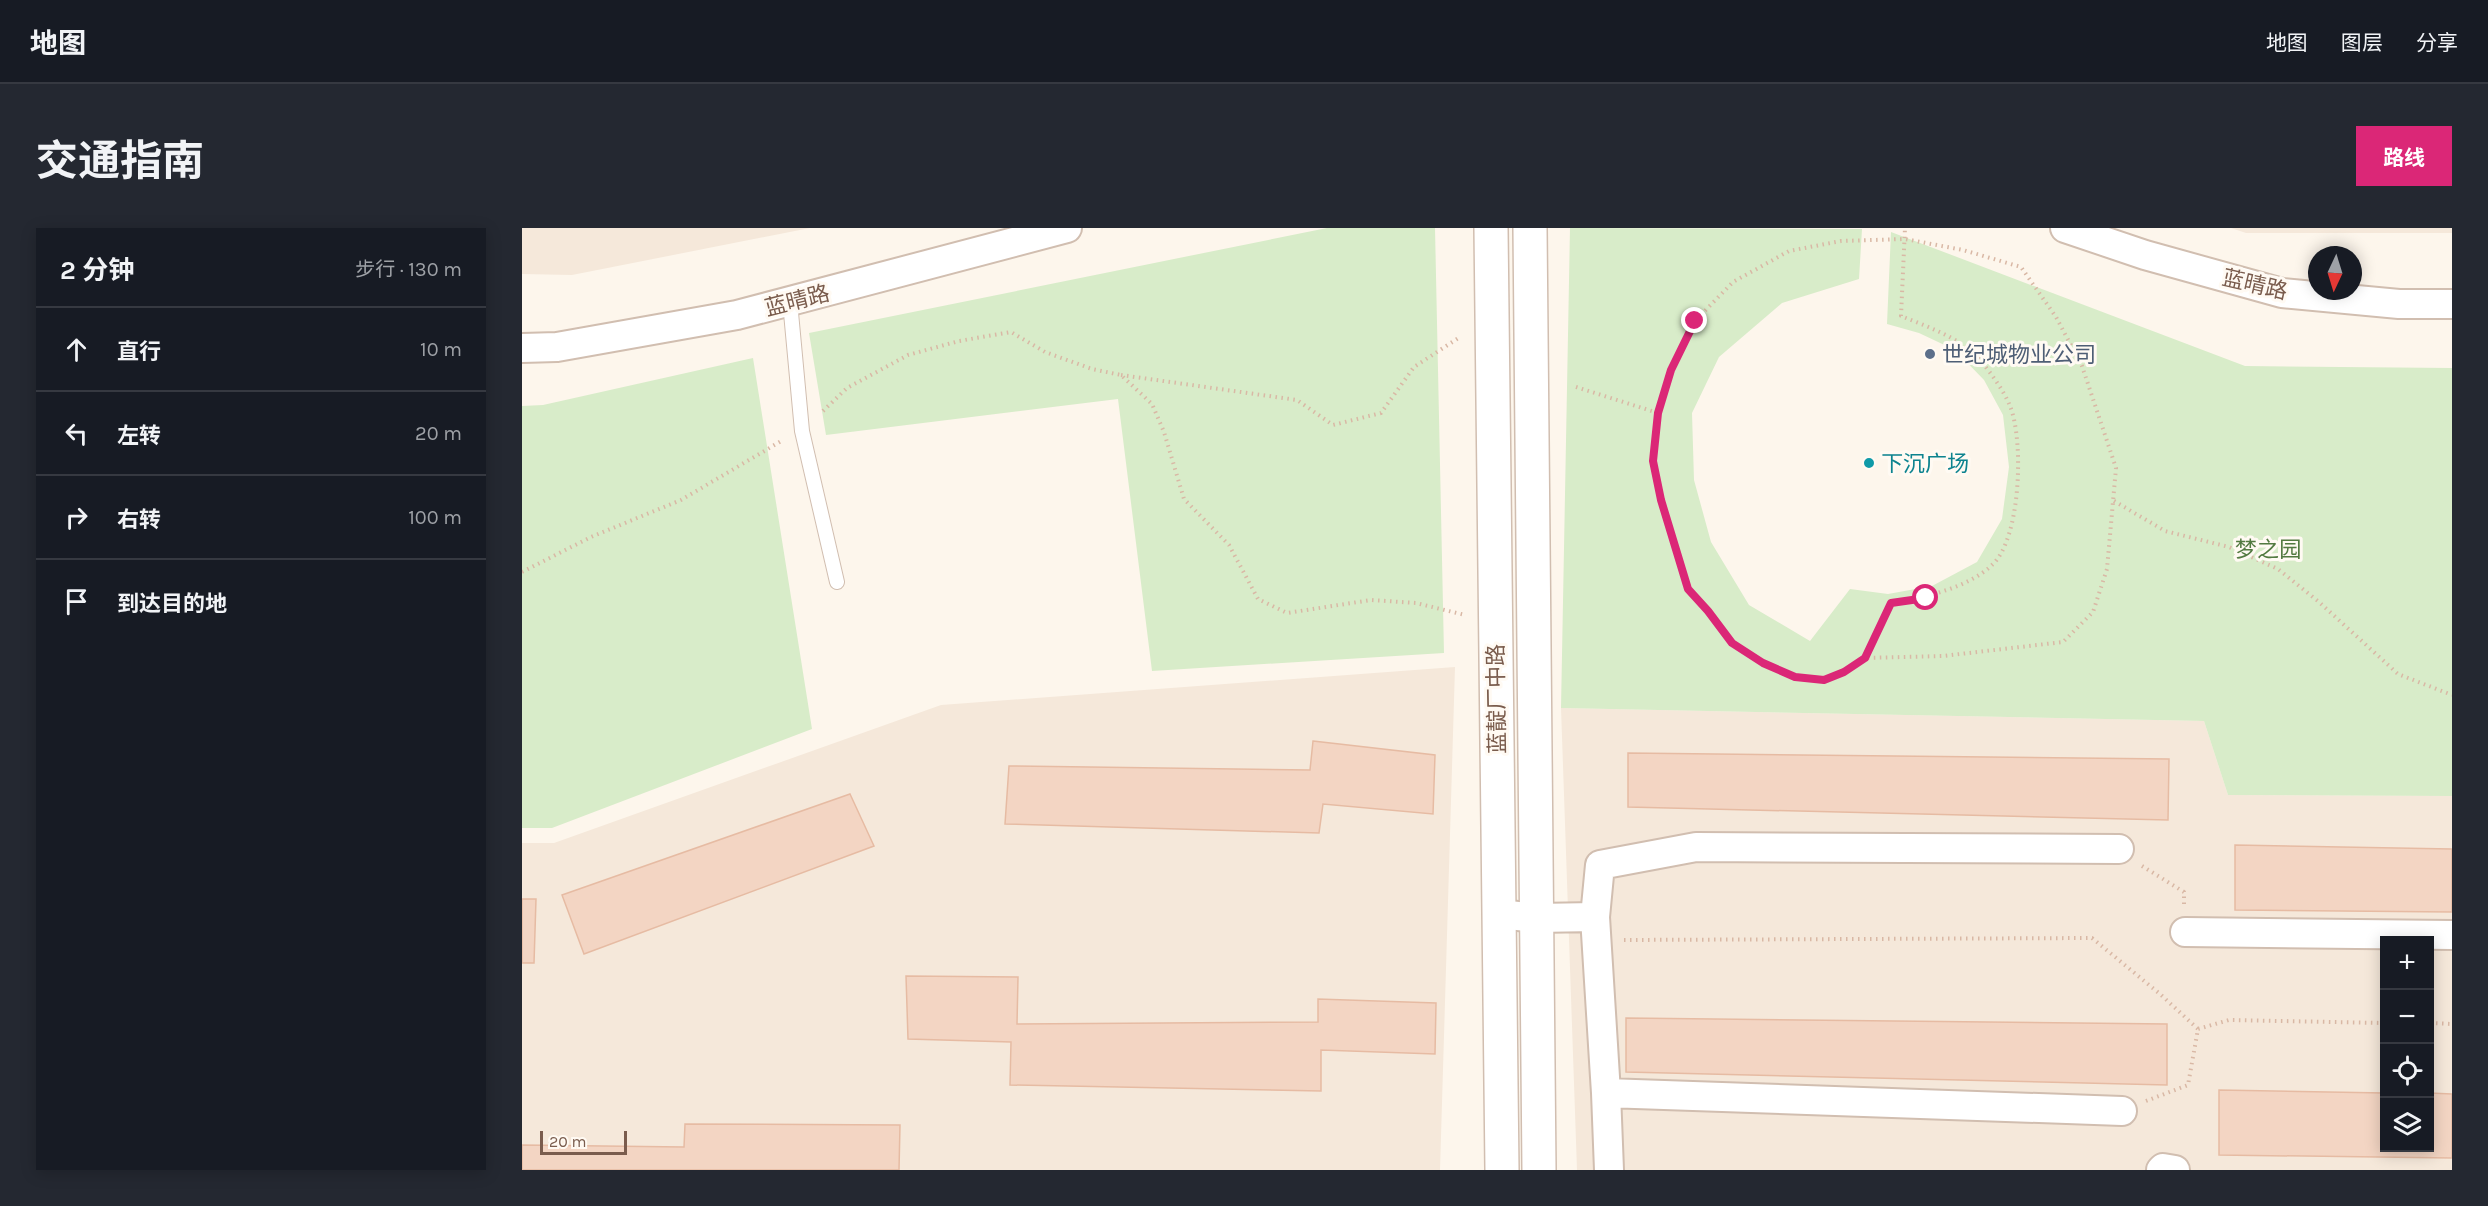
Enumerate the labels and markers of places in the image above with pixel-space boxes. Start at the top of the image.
place label: 世纪城物业公司 [1942,342,2096,368]
marker: 世纪城物业公司 [1923,347,1937,361]
place label: 下沉广场 [1881,451,1969,477]
marker: 下沉广场 [1862,456,1876,470]

